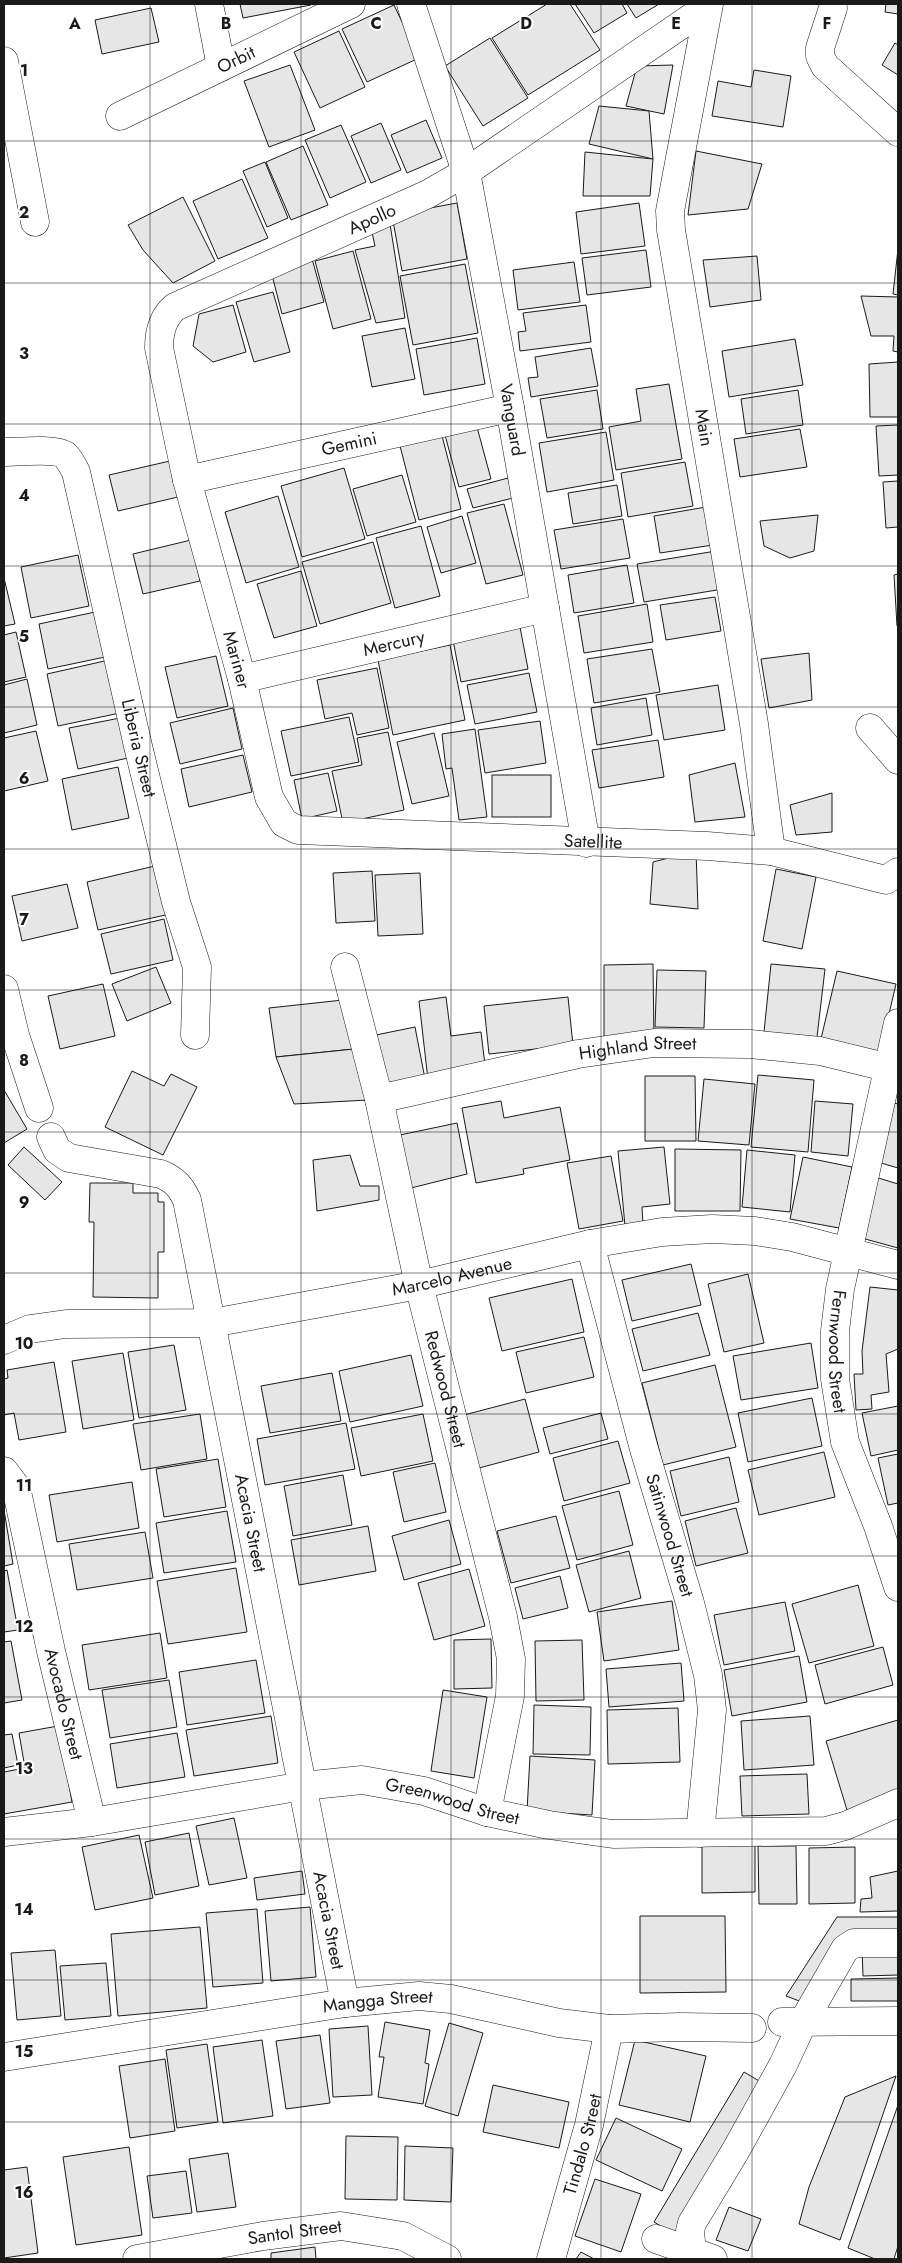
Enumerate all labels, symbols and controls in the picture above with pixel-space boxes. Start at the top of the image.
text: A [68,12,81,35]
text: B [221,12,231,35]
text: C [370,12,382,35]
text: D [520,12,532,35]
text: E [671,12,681,35]
text: F [823,12,831,35]
street label: Orbit [213,39,260,80]
text: 1 [20,59,28,82]
street label: Apollo [344,197,400,241]
text: 2 [19,201,29,224]
text: 3 [19,342,29,365]
street label: Vanguard [493,382,531,458]
street label: Main [688,407,720,448]
street label: Gemini [319,425,379,463]
text: 4 [18,484,30,507]
street label: Mercury [361,624,427,663]
text: 5 [19,625,29,648]
street label: Mariner [216,628,257,692]
street label: Liberia Street [115,696,163,801]
text: 6 [19,767,29,790]
street label: Satellite [563,827,623,856]
text: 7 [19,908,29,931]
street label: Highland Street [577,1030,697,1067]
text: 8 [19,1049,29,1072]
text: 9 [19,1191,29,1214]
street label: Marcelo Avenue [390,1250,515,1303]
street label: Fernwood Street [822,1288,853,1416]
street label: Redwood Street [418,1328,473,1451]
text: 10 [15,1332,33,1355]
street label: Satinwood Street [639,1471,701,1601]
street label: Acacia Street [228,1472,273,1575]
text: 11 [16,1474,32,1497]
text: 12 [15,1615,33,1638]
street label: Avocado Street [38,1645,90,1763]
text: 13 [15,1757,33,1780]
street label: Greenwood Street [383,1771,522,1832]
street label: Acacia Street [306,1869,351,1972]
text: 14 [14,1898,34,1921]
street label: Mangga Street [321,1983,434,2019]
text: 15 [15,2040,33,2063]
street label: Tindalo Street [557,2091,608,2198]
text: 16 [15,2181,33,2204]
street label: Santol Street [245,2213,344,2252]

